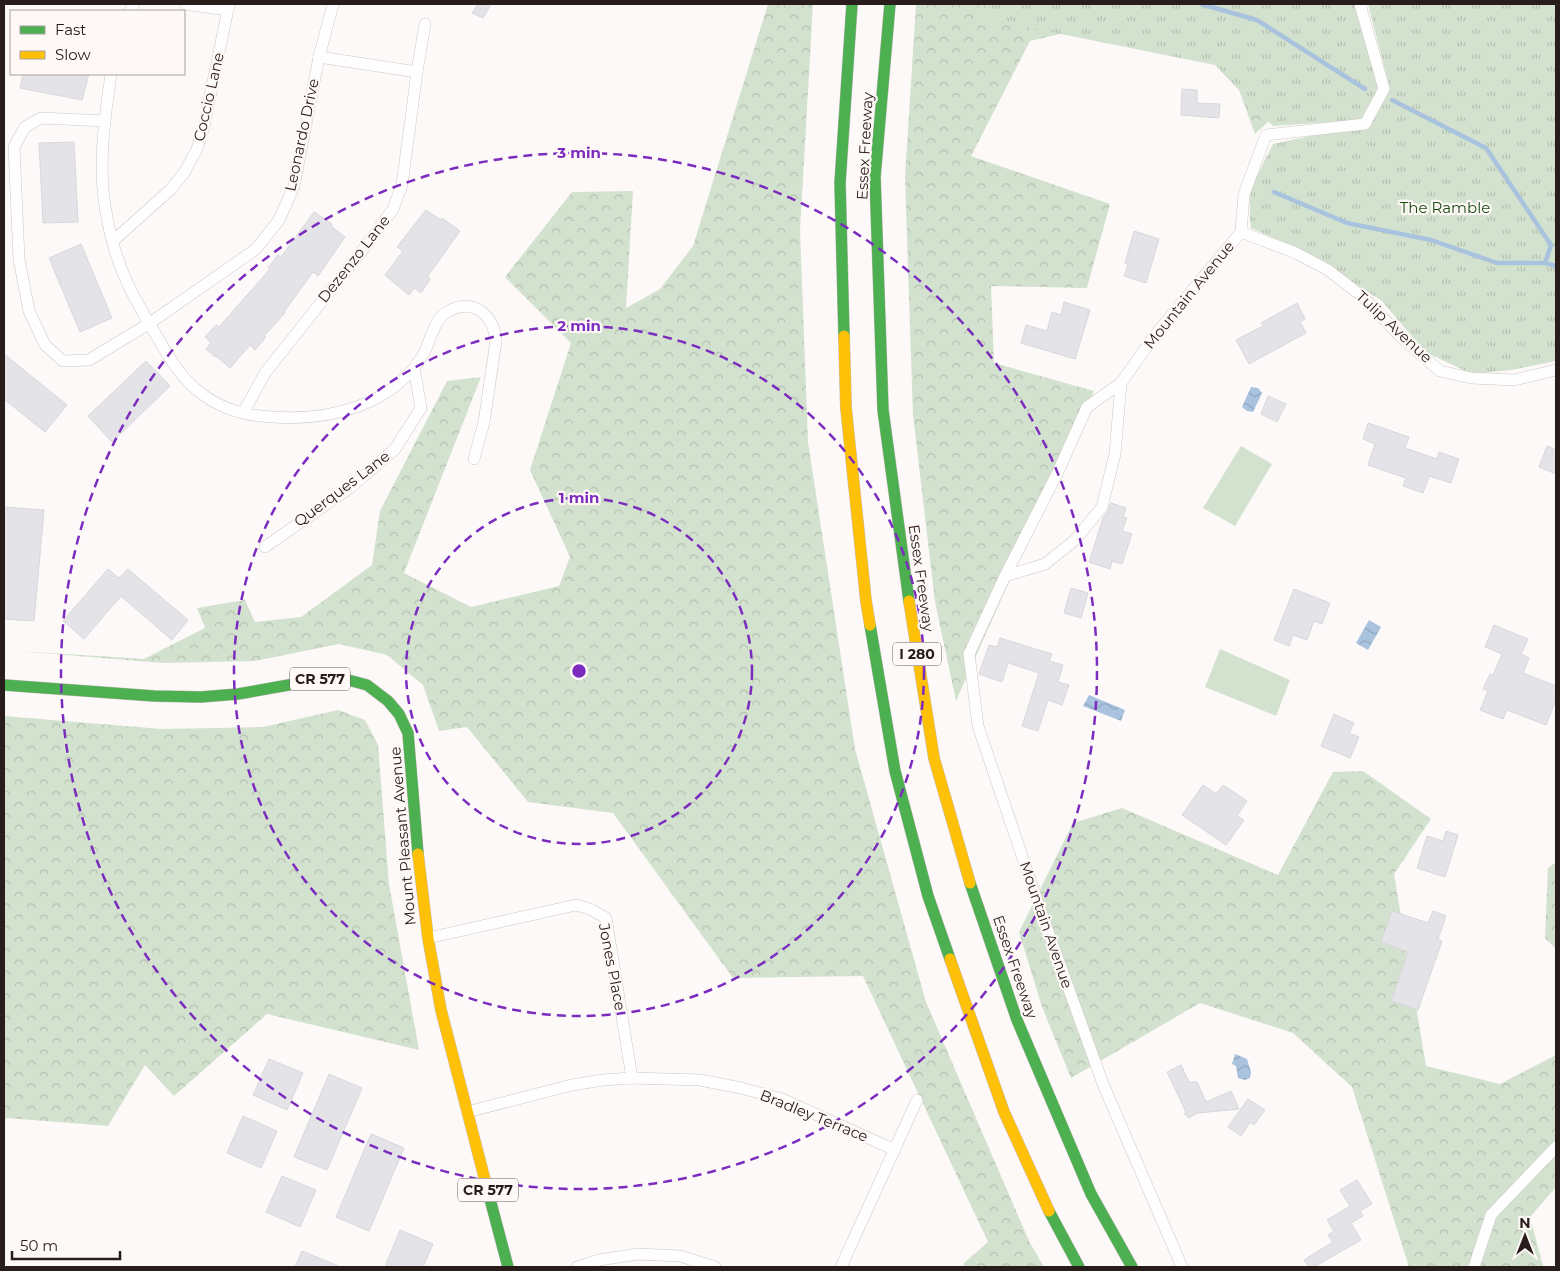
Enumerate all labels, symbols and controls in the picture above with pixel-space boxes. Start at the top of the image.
legend [10,10,185,75]
text: Fast [55,20,86,39]
text: Slow [55,45,91,64]
street label: Coccio Lane [189,51,228,143]
street label: Leonardo Drive [280,77,323,193]
street label: Essex Freeway [852,91,877,200]
text: 3 min [556,143,601,162]
park label: The Ramble [1400,198,1490,217]
street label: Dezenzo Lane [314,211,394,306]
street label: Mountain Avenue [1139,237,1238,352]
street label: Tulip Avenue [1352,287,1436,367]
text: 2 min [557,316,601,335]
street label: Querques Lane [290,446,393,531]
text: 1 min [559,488,599,507]
street label: Essex Freeway [905,523,939,634]
road number: I 280 [893,642,941,666]
centre of rings [570,662,588,680]
road number: CR 577 [290,668,350,691]
street label: Mount Pleasant Avenue [385,746,420,926]
street label: Mountain Avenue [1016,859,1077,991]
street label: Essex Freeway [989,913,1042,1022]
street label: Jones Place [595,921,630,1012]
street label: Bradley Terrace [757,1085,871,1146]
road number: CR 577 [458,1178,518,1202]
north arrow [1500,1211,1550,1261]
text: N [1519,1214,1531,1232]
scale bar [12,1228,120,1260]
text: 50 m [20,1236,58,1255]

